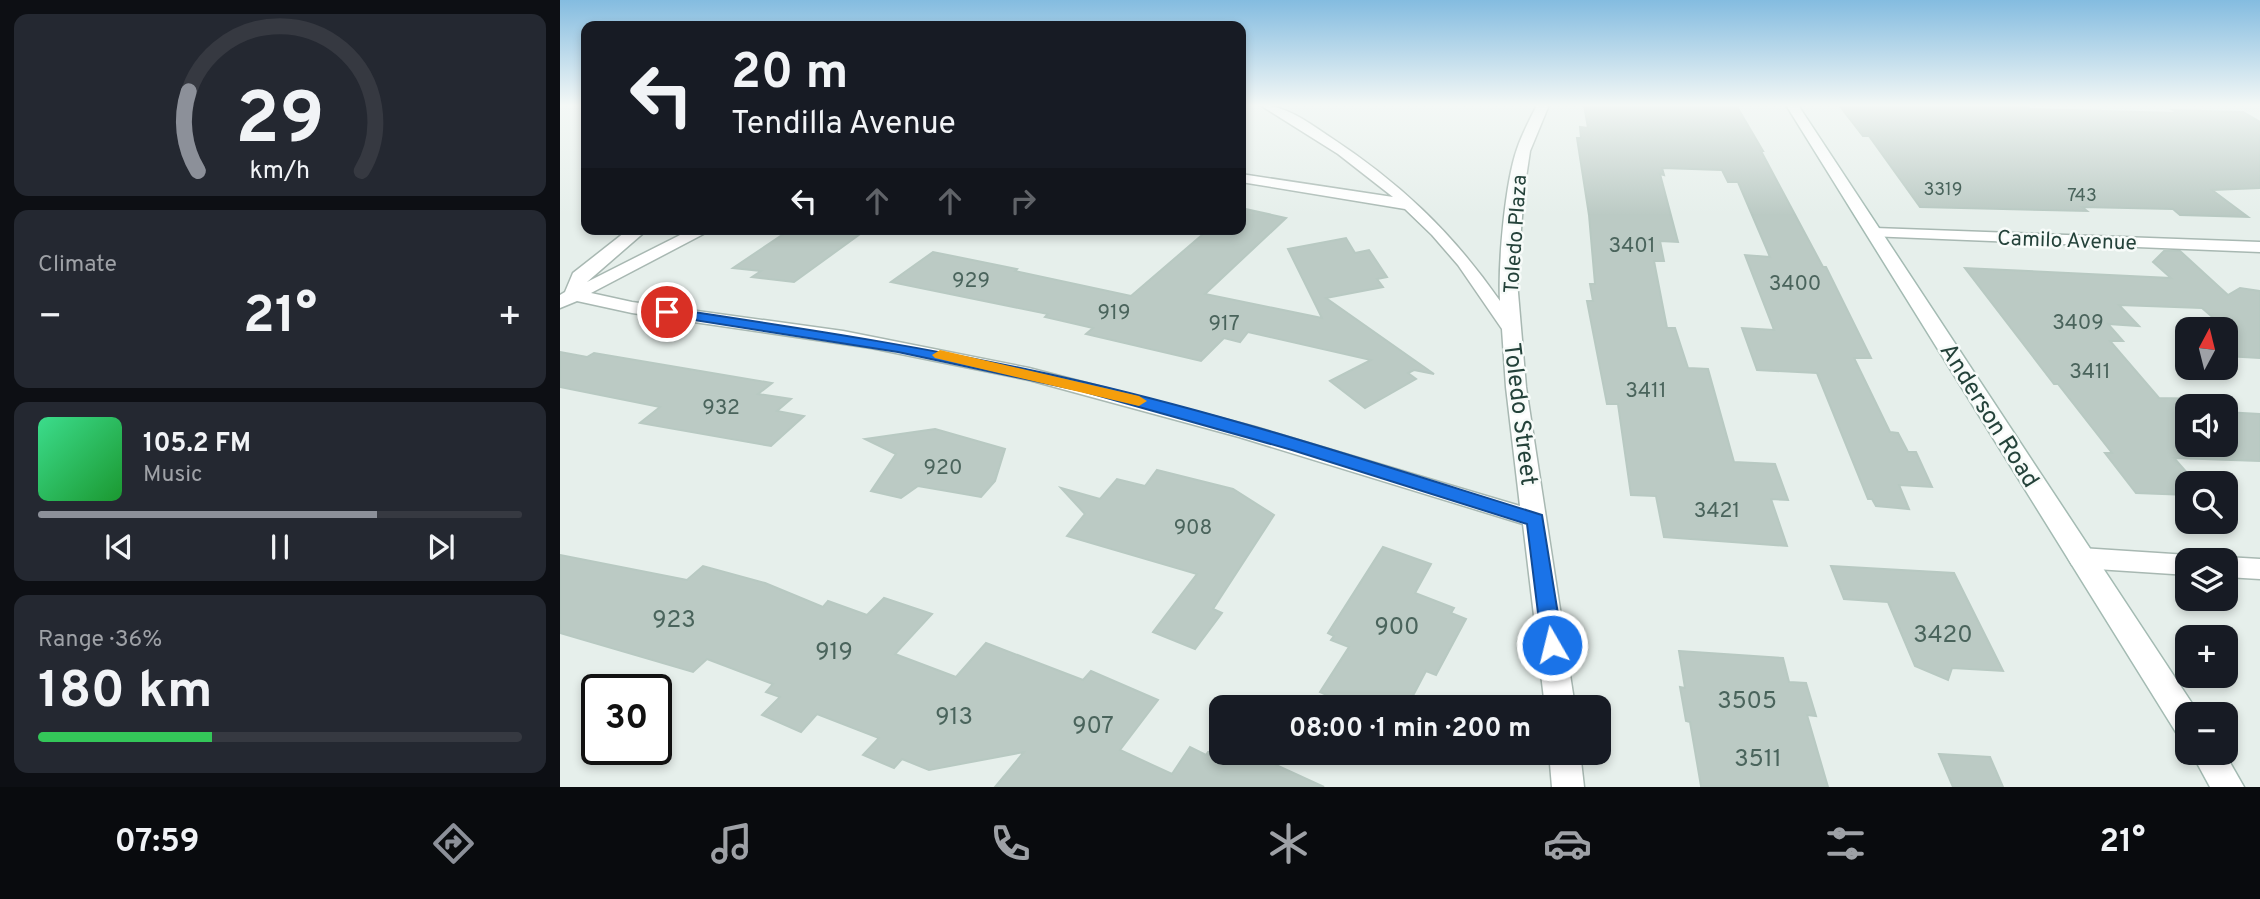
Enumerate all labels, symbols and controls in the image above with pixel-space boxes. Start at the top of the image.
text: 20 m [731,44,848,106]
icon: left [616,49,707,140]
text: 29 [235,77,325,169]
text: Tendilla Avenue [731,105,956,145]
text: km/h [250,156,310,188]
street label: Toledo Plaza [1499,174,1534,294]
house number: 3319 [1923,179,1963,202]
icon: left [785,182,823,220]
icon: ahead [858,182,896,220]
icon: ahead [931,182,969,220]
icon: right [1004,182,1042,220]
house number: 743 [2067,185,2097,208]
street label: Camilo Avenue [1997,226,2137,257]
house number: 3401 [1609,233,1656,260]
text: Climate [38,251,117,280]
house number: 929 [952,268,990,295]
house number: 3400 [1769,271,1821,298]
pin [637,282,697,342]
text: 21° [243,285,317,351]
icon: arrive [648,293,686,331]
text: − [38,294,63,343]
text: + [497,294,522,343]
house number: 919 [1098,300,1130,327]
house number: 3409 [2052,310,2104,337]
house number: 917 [1208,311,1240,338]
north arrow [2175,317,2238,380]
map controls [2175,317,2238,765]
street label: Anderson Road [1932,338,2045,494]
street label: Toledo Street [1495,341,1543,487]
house number: 3411 [2069,359,2111,386]
house number: 3411 [1625,378,1667,405]
button: sound [2175,394,2238,457]
house number: 932 [702,395,740,422]
text: 105.2 FM [143,428,251,461]
house number: 920 [924,455,962,482]
text: Music [143,461,203,490]
button: search [2175,471,2238,534]
house number: 3421 [1694,498,1740,525]
house number: 908 [1174,515,1212,542]
icon: previous [100,528,138,566]
icon: pause [261,528,299,566]
icon: next [422,528,460,566]
button: layers [2175,548,2238,611]
house number: 923 [652,606,696,636]
position arrow [1515,608,1589,682]
house number: 900 [1375,613,1419,643]
house number: 3420 [1913,621,1973,651]
button: + [2175,625,2238,688]
text: Range · 36% [38,626,162,655]
house number: 919 [815,638,853,668]
text: 180 km [38,660,213,726]
speed limit sign: 30 [581,674,672,765]
house number: 3505 [1717,687,1777,717]
button: − [2175,702,2238,765]
house number: 913 [935,703,973,733]
house number: 907 [1072,712,1114,742]
text: 08:00 · 1 min · 200 m [1289,713,1531,746]
house number: 3511 [1734,745,1782,775]
icon: directions [429,819,478,868]
icon: music [707,819,756,868]
icon: phone [986,819,1035,868]
icon: climate [1264,819,1313,868]
icon: car [1543,819,1592,868]
icon: filters [1821,819,1870,868]
text: 07:59 [115,823,199,863]
text: 21° [2100,823,2145,863]

